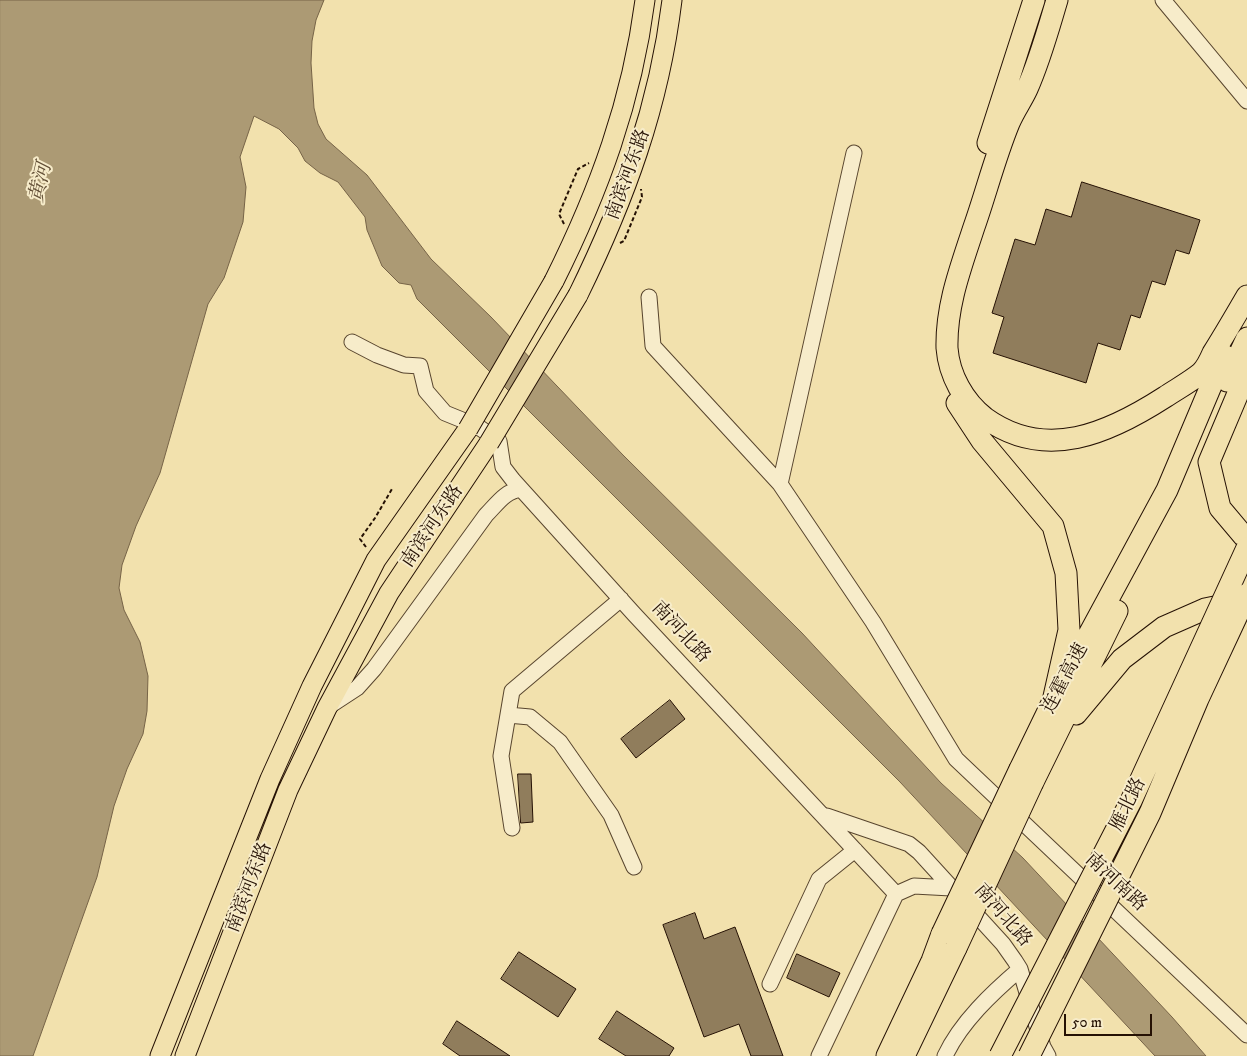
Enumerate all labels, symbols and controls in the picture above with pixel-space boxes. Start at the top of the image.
street label: 南滨河东路 [602,126,656,224]
water label: 黄河 [26,161,58,205]
street label: 南滨河东路 [397,481,469,573]
street label: 南河北路 [646,597,714,669]
street label: 连霍高速 [1038,640,1094,718]
street label: 雁北路 [1106,774,1152,836]
street label: 南滨河东路 [222,840,278,936]
street label: 南河南路 [1079,849,1151,917]
street label: 南河北路 [968,880,1036,952]
scale bar [1067,1004,1154,1036]
text: 50 m [1072,1013,1102,1032]

